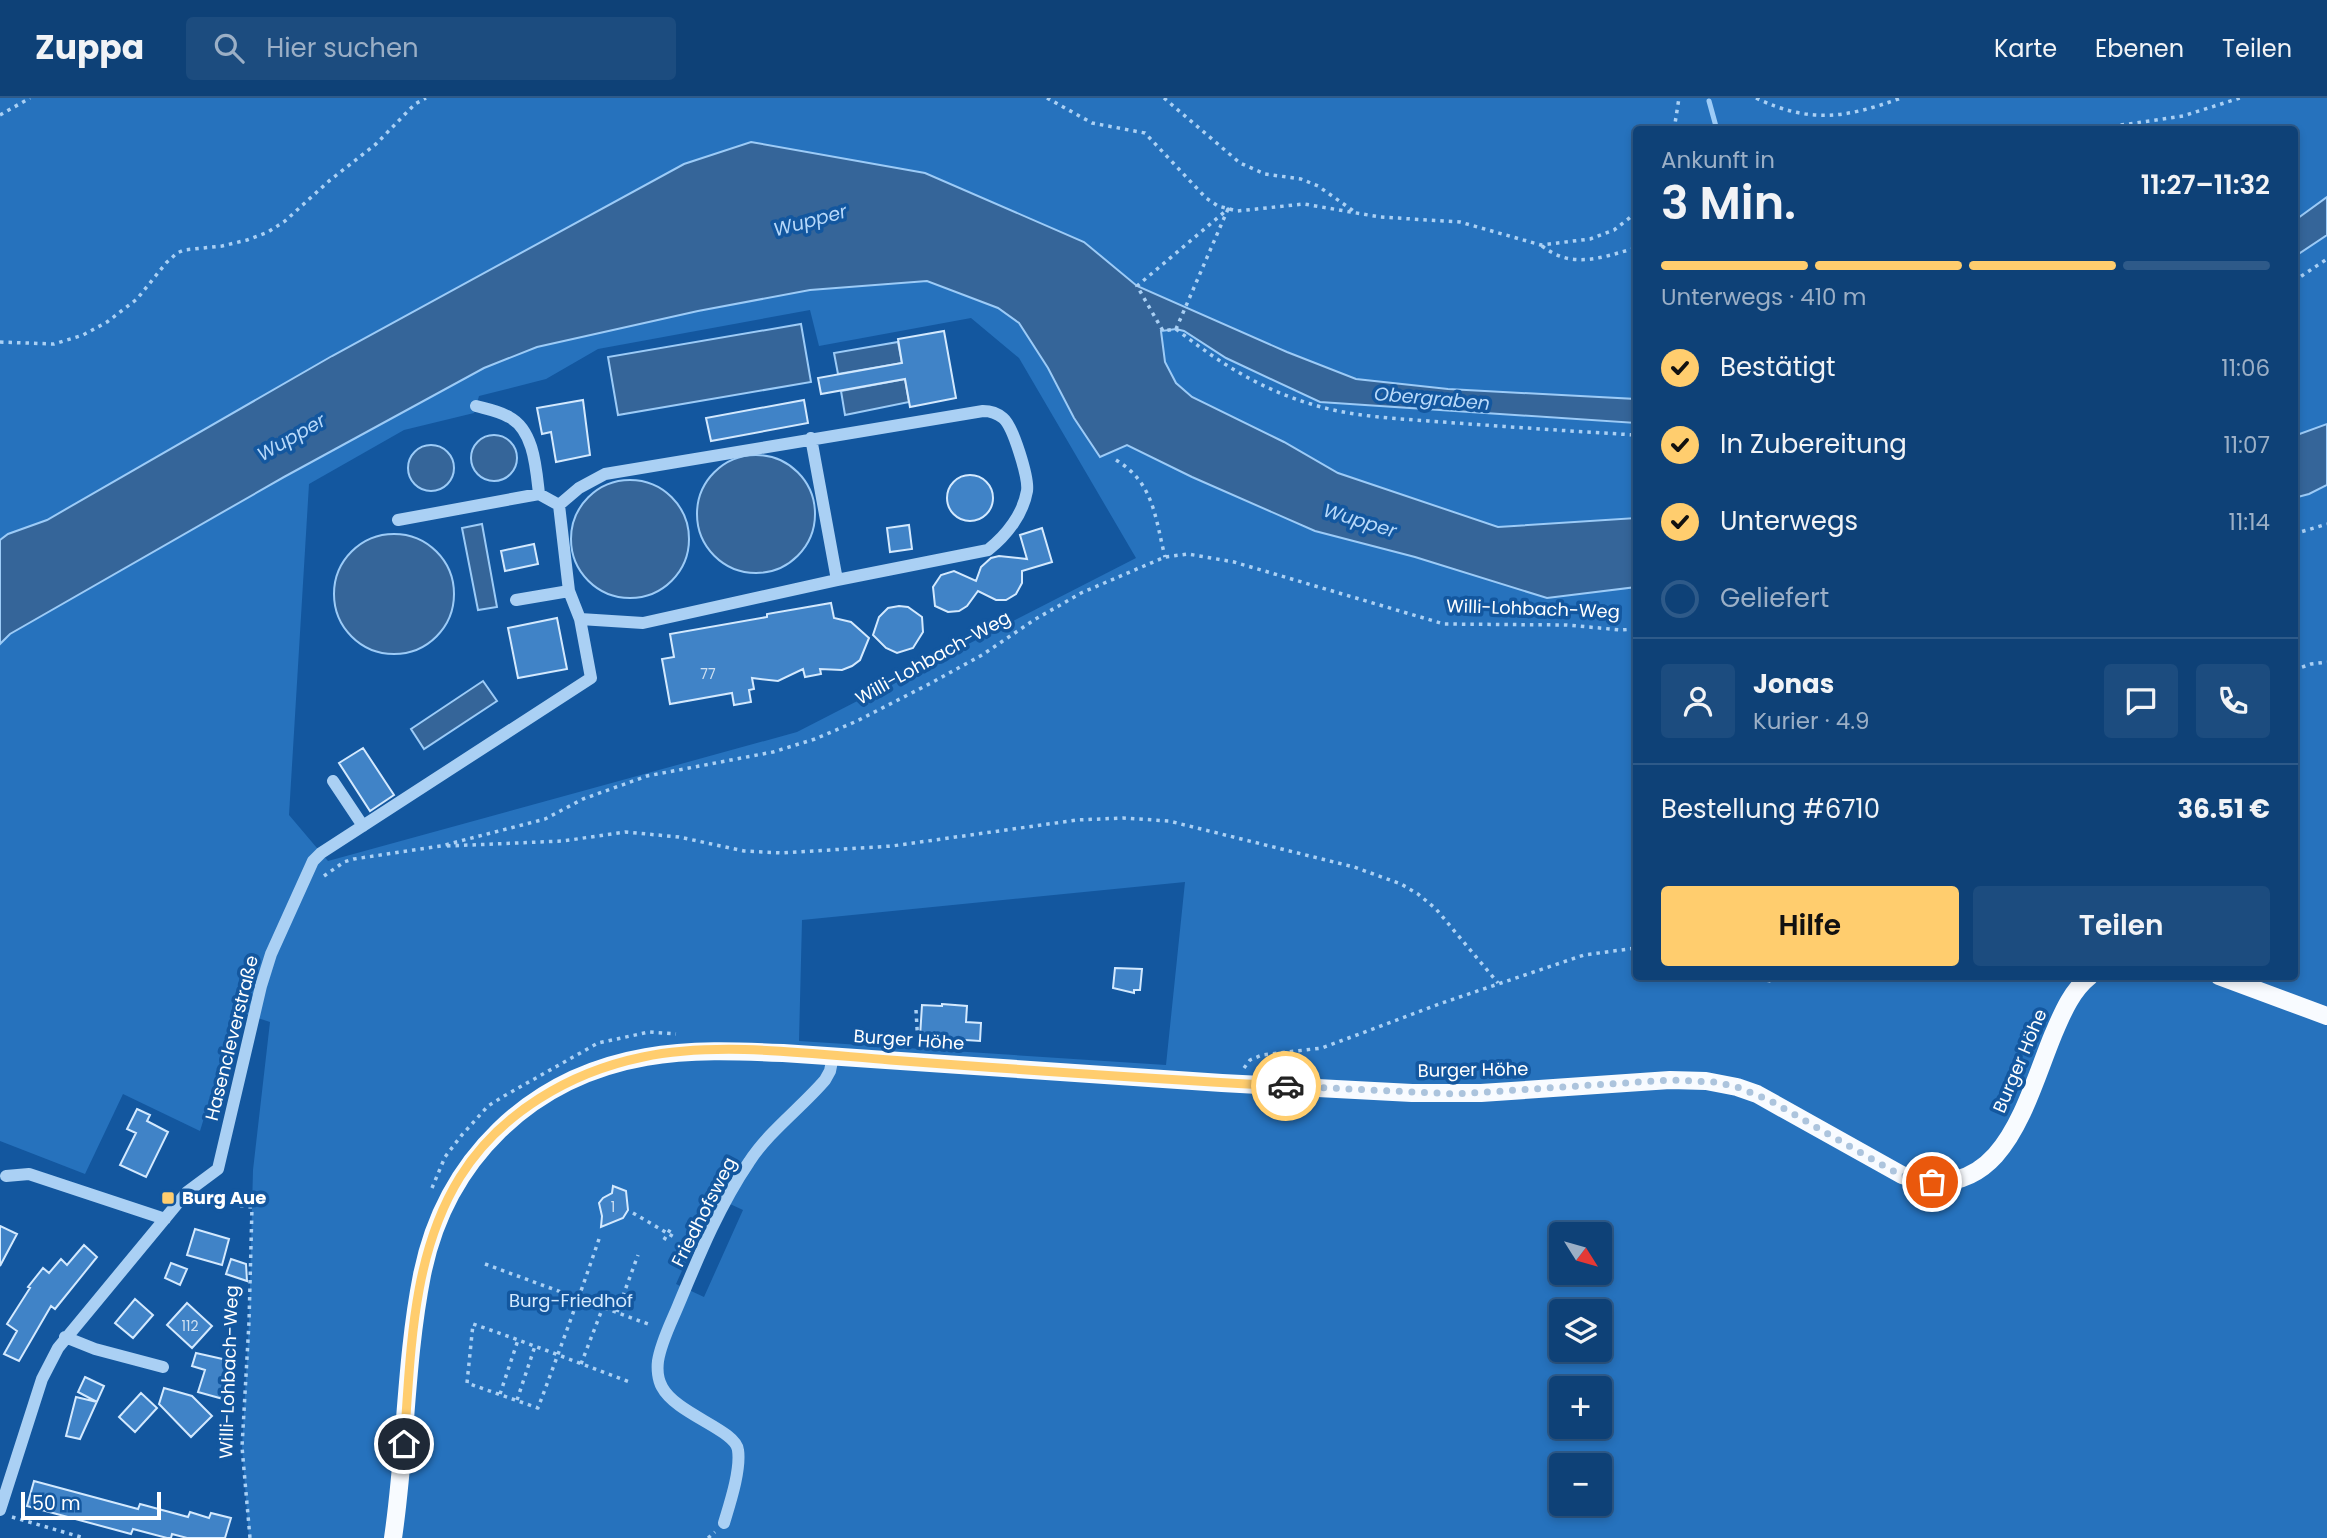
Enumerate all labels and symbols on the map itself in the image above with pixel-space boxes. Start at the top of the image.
water label: Wupper [770,197,851,243]
water label: Obergraben [1373,380,1491,417]
water label: Wupper [252,406,331,468]
water label: Wupper [1320,497,1401,545]
street label: Willi-Lohbach-Weg [1446,593,1620,624]
street label: Willi-Lohbach-Weg [851,605,1015,711]
house number: 77 [700,664,716,684]
street label: Hasencleverstraße [199,953,264,1123]
street label: Burger Höhe [1986,1005,2053,1117]
street label: Burger Höhe [853,1023,965,1056]
courier [1251,1051,1321,1121]
street label: Burger Höhe [1417,1056,1529,1083]
pin [1902,1152,1962,1212]
street label: Friedhofsweg [665,1153,742,1271]
place label: Burg Aue [182,1185,266,1210]
marker: Burg Aue [160,1190,176,1206]
house number: 1 [611,1197,615,1217]
north arrow [1549,1222,1612,1284]
street label: Willi-Lohbach-Weg [213,1285,244,1459]
park label: Burg-Friedhof [509,1288,633,1313]
house number: 112 [181,1316,199,1336]
pin [374,1414,434,1474]
scale bar [21,1489,161,1521]

